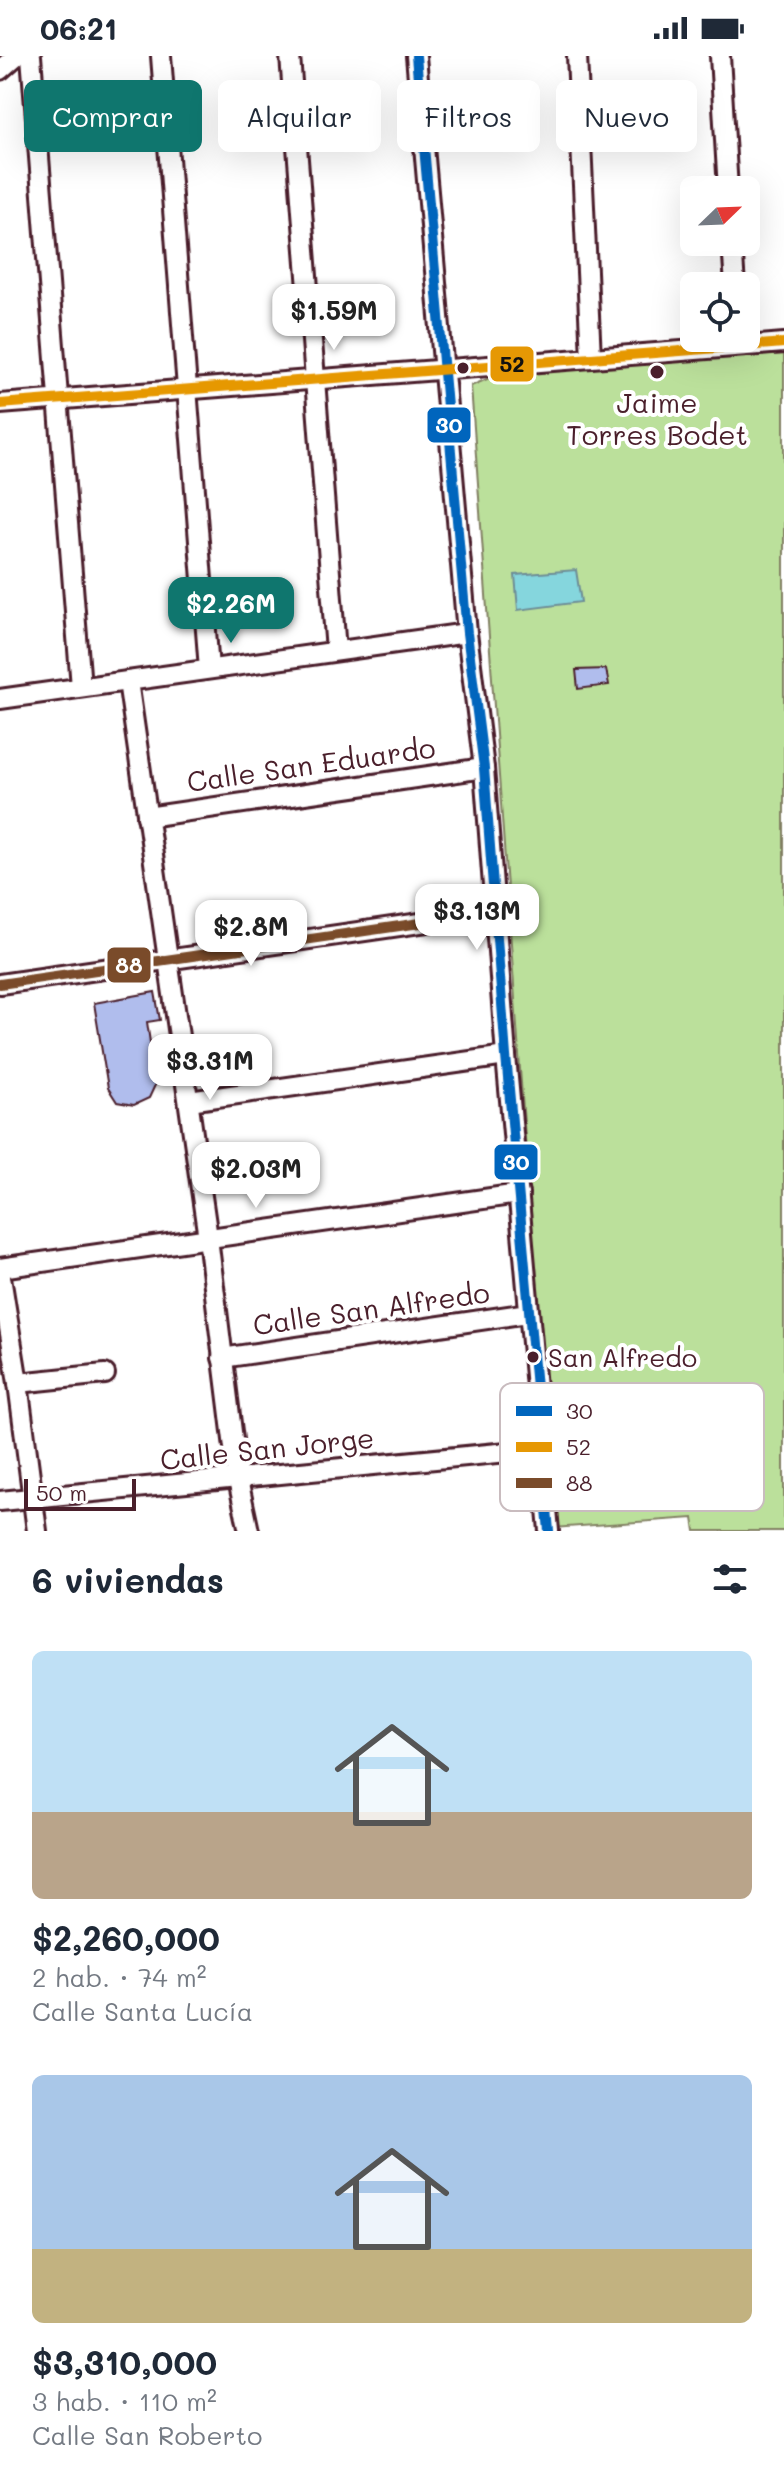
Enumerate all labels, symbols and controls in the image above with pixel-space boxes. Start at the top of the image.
text: 06:21 [40,8,117,48]
chip: Comprar [24,80,202,152]
chip: Alquilar [218,80,381,152]
chip: Filtros [397,80,540,152]
chip: Nuevo [556,80,697,152]
north arrow [680,176,760,256]
map controls [680,176,760,352]
button: locate [680,272,760,352]
pin: $1.59M [269,284,399,352]
text: $1.59M [290,293,378,327]
line badge: 52 [489,345,535,383]
text: 52 [499,349,525,378]
unlabelled marker [455,360,471,376]
marker: Jaime Torres Bodet [648,363,666,381]
place label: Jaime Torres Bodet [566,384,748,452]
line badge: 30 [426,406,472,444]
text: 30 [435,410,463,439]
pin: $2.26M [166,577,296,645]
text: $2.26M [186,586,276,620]
street label: Calle San Eduardo [184,729,438,799]
pin: $3.13M [412,884,542,952]
text: $3.13M [433,893,521,927]
pin: $2.8M [195,900,307,968]
text: $2.8M [213,909,289,943]
line badge: 88 [106,946,152,984]
text: 88 [115,950,143,979]
pin: $3.31M [145,1034,275,1102]
text: $3.31M [166,1043,254,1077]
pin: $2.03M [191,1142,321,1210]
line badge: 30 [493,1143,539,1181]
text: 30 [502,1147,530,1176]
text: $2.03M [210,1151,302,1185]
street label: Calle San Alfredo [250,1274,492,1342]
place label: San Alfredo [548,1340,697,1374]
marker: San Alfredo [525,1349,541,1365]
legend [500,1383,764,1511]
text: 30 [566,1396,592,1425]
street label: Calle San Jorge [158,1419,376,1477]
text: 52 [566,1432,591,1461]
text: 88 [566,1468,593,1497]
scale bar [24,1475,136,1511]
text: 50 m [36,1478,87,1507]
text: 6 viviendas [32,1557,224,1602]
icon: filters [708,1557,752,1601]
icon: home [320,1703,464,1847]
text: $2,260,000 [32,1915,220,1960]
text: 2 hab. · 74 m² [32,1960,207,1994]
text: Calle Santa Lucía [32,1994,253,2028]
icon: home [320,2127,464,2271]
text: $3,310,000 [32,2339,217,2384]
text: 3 hab. · 110 m² [32,2384,217,2418]
text: Calle San Roberto [32,2418,262,2452]

